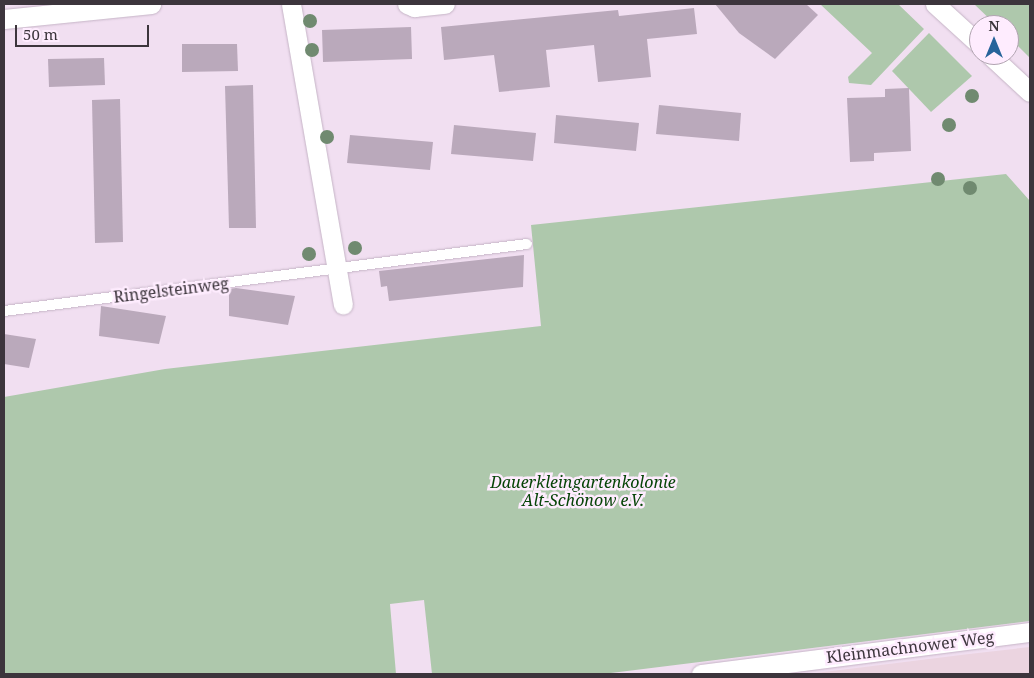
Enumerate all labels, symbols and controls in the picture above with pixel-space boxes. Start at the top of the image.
scale bar [18,15,151,47]
north arrow [969,15,1019,65]
text: N [988,16,1000,35]
text: 50 m [23,24,58,44]
street label: Ringelsteinweg [112,273,230,307]
park label: Dauerkleingartenkolonie Alt-Schönow e.V. [490,472,676,510]
street label: Kleinmachnower Weg [825,627,995,667]

